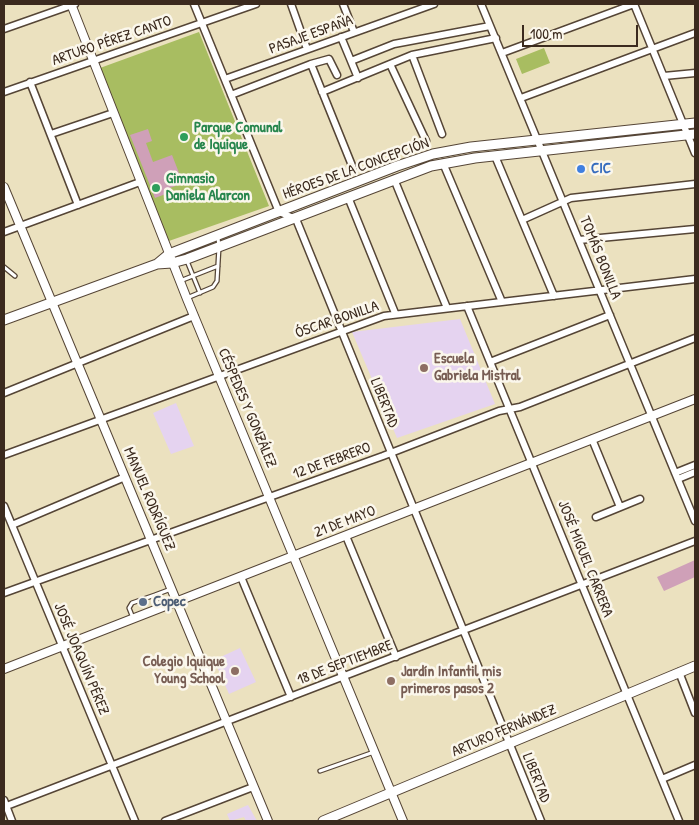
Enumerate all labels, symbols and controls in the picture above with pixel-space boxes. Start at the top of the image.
street label: ARTURO PÉREZ CANTO [50,12,174,70]
street label: PASAJE ESPAÑA [267,12,355,58]
scale bar [524,15,640,47]
text: 100 m [530,23,563,44]
place label: Parque Comunal de Iquique [194,119,282,154]
marker: Parque Comunal de Iquique [178,131,190,143]
street label: HÉROES DE LA CONCEPCIÓN [281,134,431,204]
place label: CIC [591,160,611,178]
marker: CIC [575,163,587,175]
place label: Gimnasio Daniela Alarcon [166,170,250,205]
marker: Gimnasio Daniela Alarcon [150,182,162,194]
street label: TOMÁS BONILLA [575,214,625,302]
street label: ÓSCAR BONILLA [293,297,381,343]
street label: CÉSPEDES Y GONZÁLEZ [214,346,280,470]
place label: Escuela Gabriela Mistral [434,350,521,385]
marker: Escuela Gabriela Mistral [418,362,430,374]
street label: LIBERTAD [366,376,402,430]
street label: 12 DE FEBRERO [291,439,373,483]
street label: MANUEL RODRÍGUEZ [119,445,179,553]
street label: JOSÉ MIGUEL CARRERA [553,498,617,620]
street label: 21 DE MAYO [312,502,378,542]
place label: Copec [153,593,185,611]
marker: Copec [137,596,149,608]
street label: JOSÉ JOAQUÍN PÉREZ [49,600,113,718]
street label: 18 DE SEPTIEMBRE [295,637,395,689]
place label: Colegio Iquique Young School [143,653,225,688]
place label: Jardín Infantil mis primeros pasos 2 [401,663,501,698]
marker: Colegio Iquique Young School [229,665,241,677]
marker: Jardín Infantil mis primeros pasos 2 [385,675,397,687]
street label: ARTURO FERNÁNDEZ [449,701,559,761]
street label: LIBERTAD [518,751,554,805]

